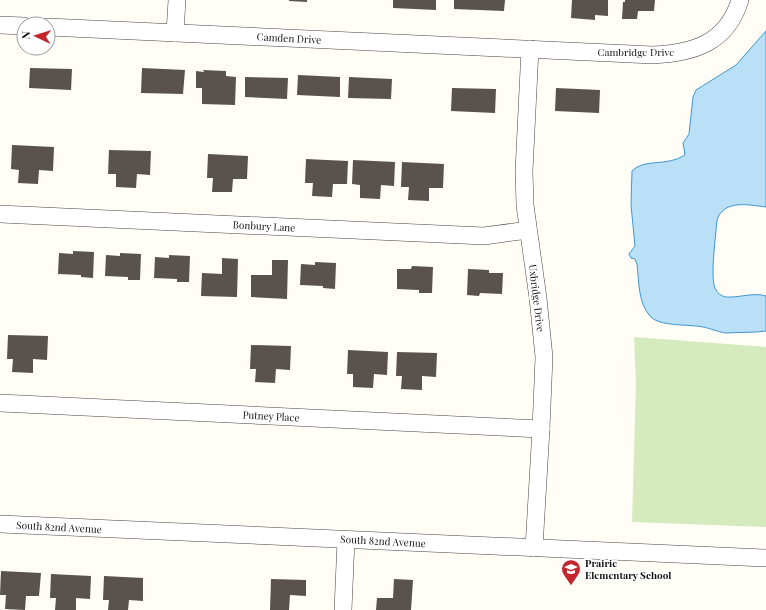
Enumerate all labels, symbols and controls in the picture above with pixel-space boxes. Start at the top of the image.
north arrow [16,16,56,56]
street label: Camden Drive [256,29,322,47]
text: N [18,31,33,40]
street label: Cambridge Drive [598,45,674,59]
street label: Bonbury Lane [232,217,296,235]
street label: Uxbridge Drive [526,263,548,333]
street label: Putney Place [242,408,300,424]
street label: South 82nd Avenue [16,518,102,536]
street label: South 82nd Avenue [340,532,426,550]
place label: Prairie Elementary School [585,556,671,582]
school or university icon: Prairie Elementary School [560,558,582,586]

